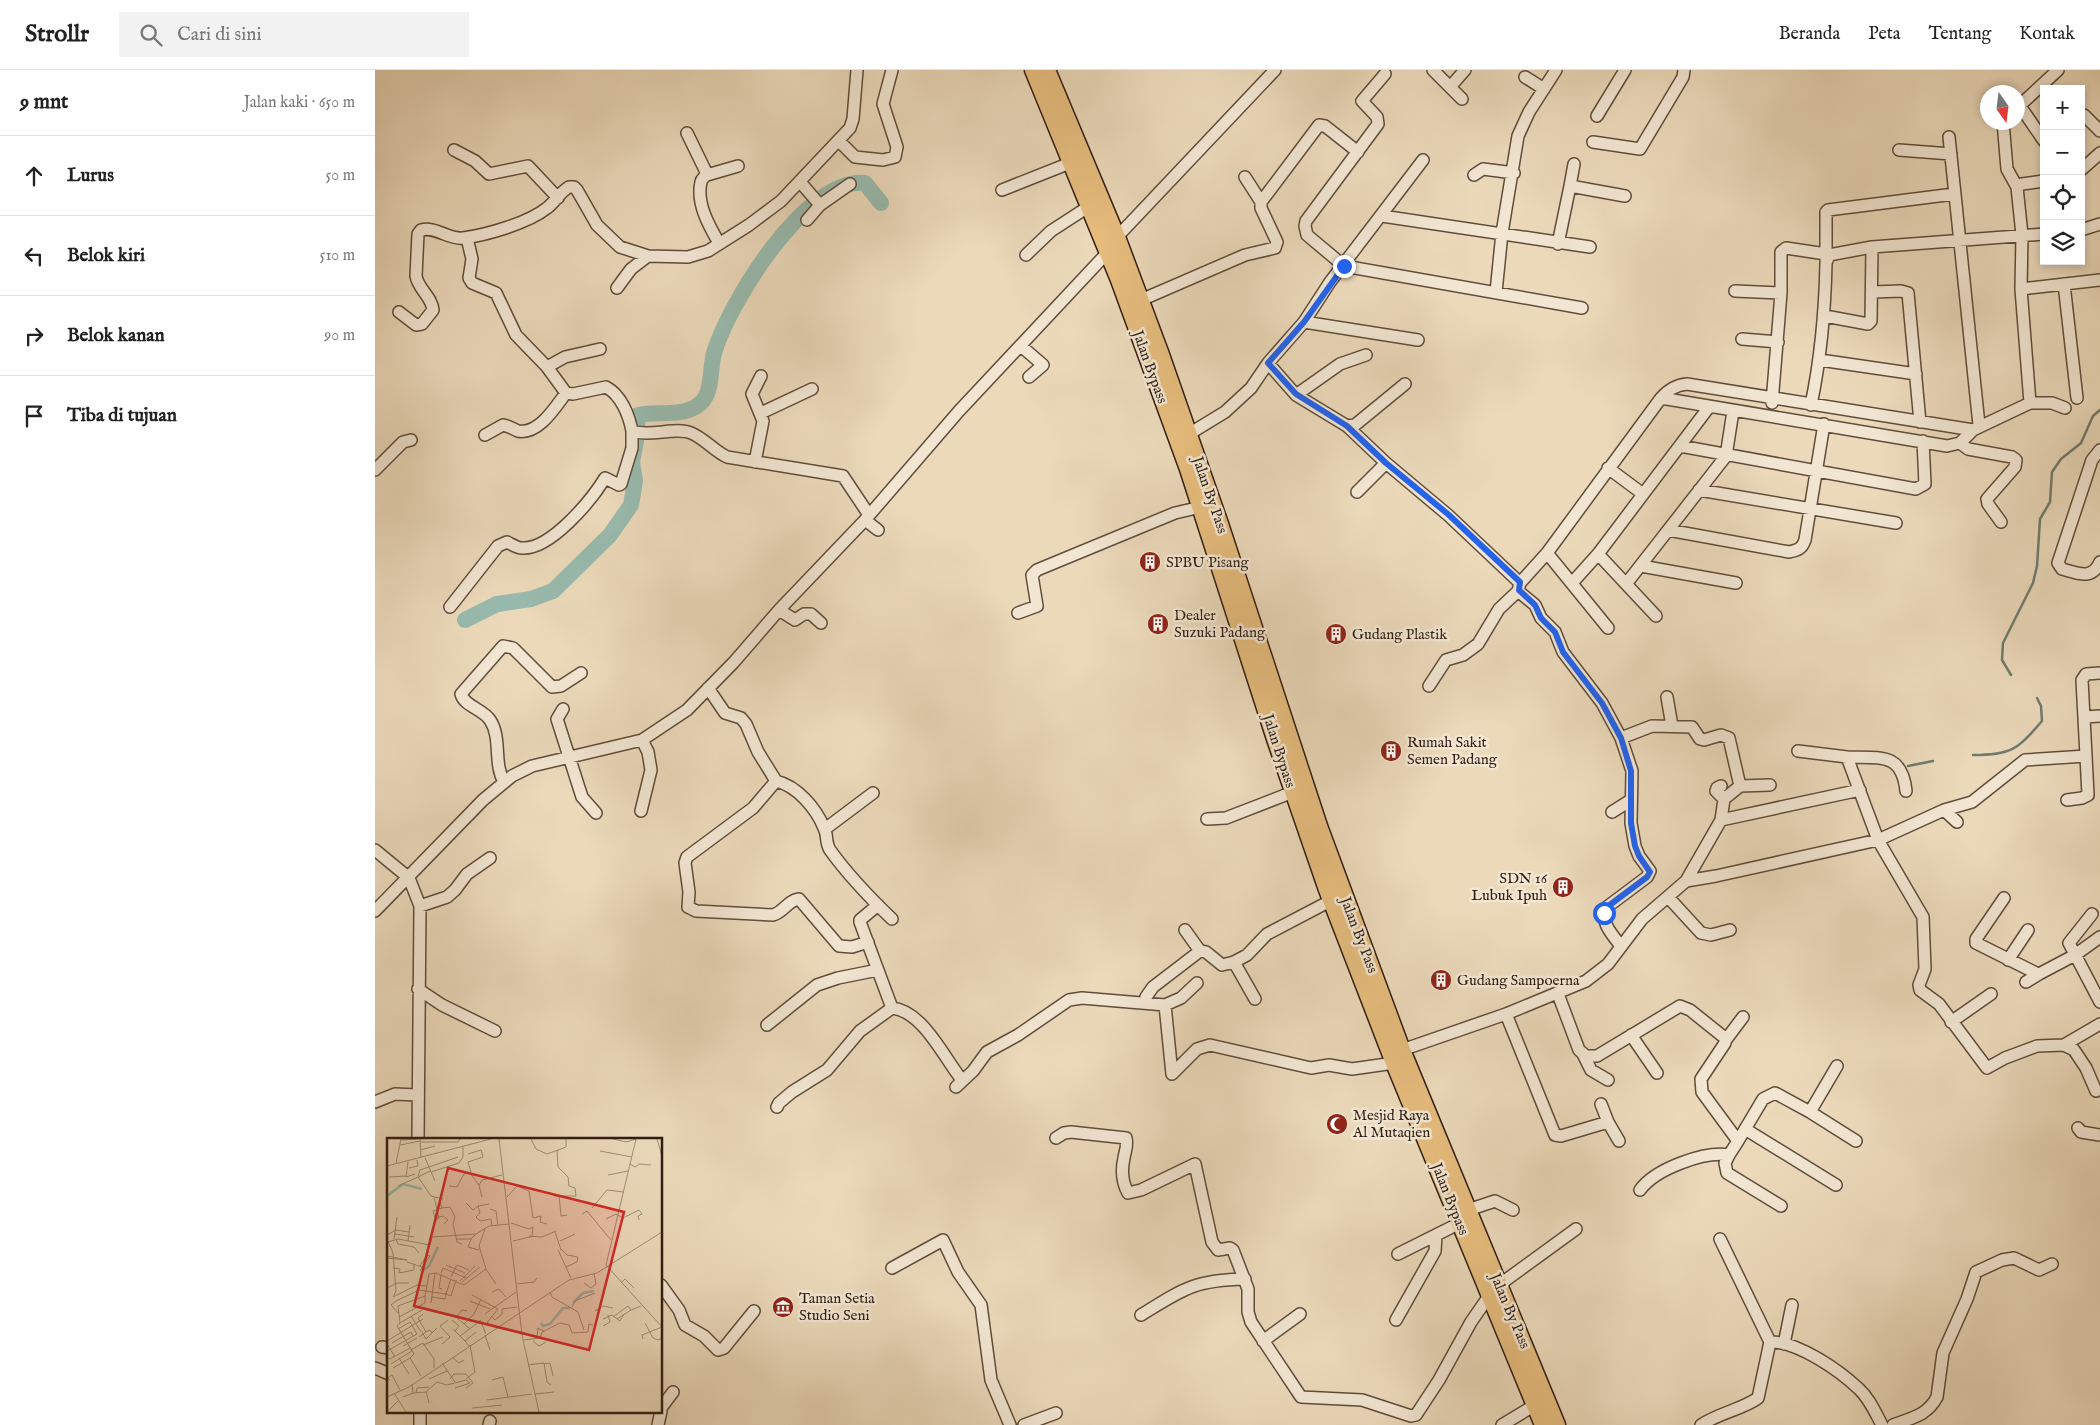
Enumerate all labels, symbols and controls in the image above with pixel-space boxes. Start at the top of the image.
search box [119,12,469,57]
text: Strollr [25,19,89,50]
icon: search [137,21,165,49]
text: Cari di sini [177,23,262,47]
text: Beranda [1779,23,1840,46]
text: Peta [1868,23,1901,46]
text: Tentang [1929,23,1991,46]
text: Kontak [2019,23,2075,46]
north arrow [1980,85,2025,130]
map controls [2040,85,2085,265]
button: + [2040,85,2085,130]
text: 9 mnt [20,89,68,116]
text: Jalan kaki · 650 m [244,93,355,113]
button: − [2040,130,2085,175]
icon: ahead [20,162,48,190]
text: Lurus [67,164,114,188]
text: 50 m [326,166,355,186]
button: locate [2040,175,2085,220]
button: layers [2040,220,2085,265]
icon: left [20,242,48,270]
text: Belok kiri [67,244,145,268]
text: 510 m [320,246,355,266]
route end [1333,255,1356,278]
icon: right [20,322,48,350]
text: Belok kanan [67,324,165,348]
text: 90 m [324,326,355,346]
street label: Jalan Bypass [1127,326,1172,406]
icon: arrive [20,402,48,430]
text: Tiba di tujuan [67,404,177,428]
street label: Jalan By Pass [1187,452,1232,536]
building icon: SPBU Pisang [1138,550,1162,574]
place label: SPBU Pisang [1166,553,1249,572]
place label: Dealer Suzuki Padang [1174,606,1266,642]
building icon: Dealer Suzuki Padang [1146,612,1170,636]
building icon: Gudang Plastik [1324,622,1348,646]
place label: Gudang Plastik [1352,625,1448,644]
street label: Jalan Bypass [1258,710,1300,790]
place label: Rumah Sakit Semen Padang [1407,733,1498,769]
building icon: Rumah Sakit Semen Padang [1379,739,1403,763]
place label: SDN 16 Lubuk Ipuh [1471,869,1548,905]
building icon: SDN 16 Lubuk Ipuh [1551,875,1575,899]
street label: Jalan By Pass [1335,892,1382,976]
route start [1593,902,1616,925]
building icon: Gudang Sampoerna [1429,968,1453,992]
place label: Gudang Sampoerna [1457,971,1580,990]
place label: Mesjid Raya Al Mutaqien [1352,1106,1430,1142]
mosque icon: Mesjid Raya Al Mutaqien [1325,1112,1349,1136]
inset map [387,1138,663,1412]
street label: Jalan Bypass [1426,1158,1473,1238]
street label: Jalan By Pass [1485,1269,1534,1352]
place label: Taman Setia Studio Seni [799,1289,875,1325]
museum icon: Taman Setia Studio Seni [771,1295,795,1319]

